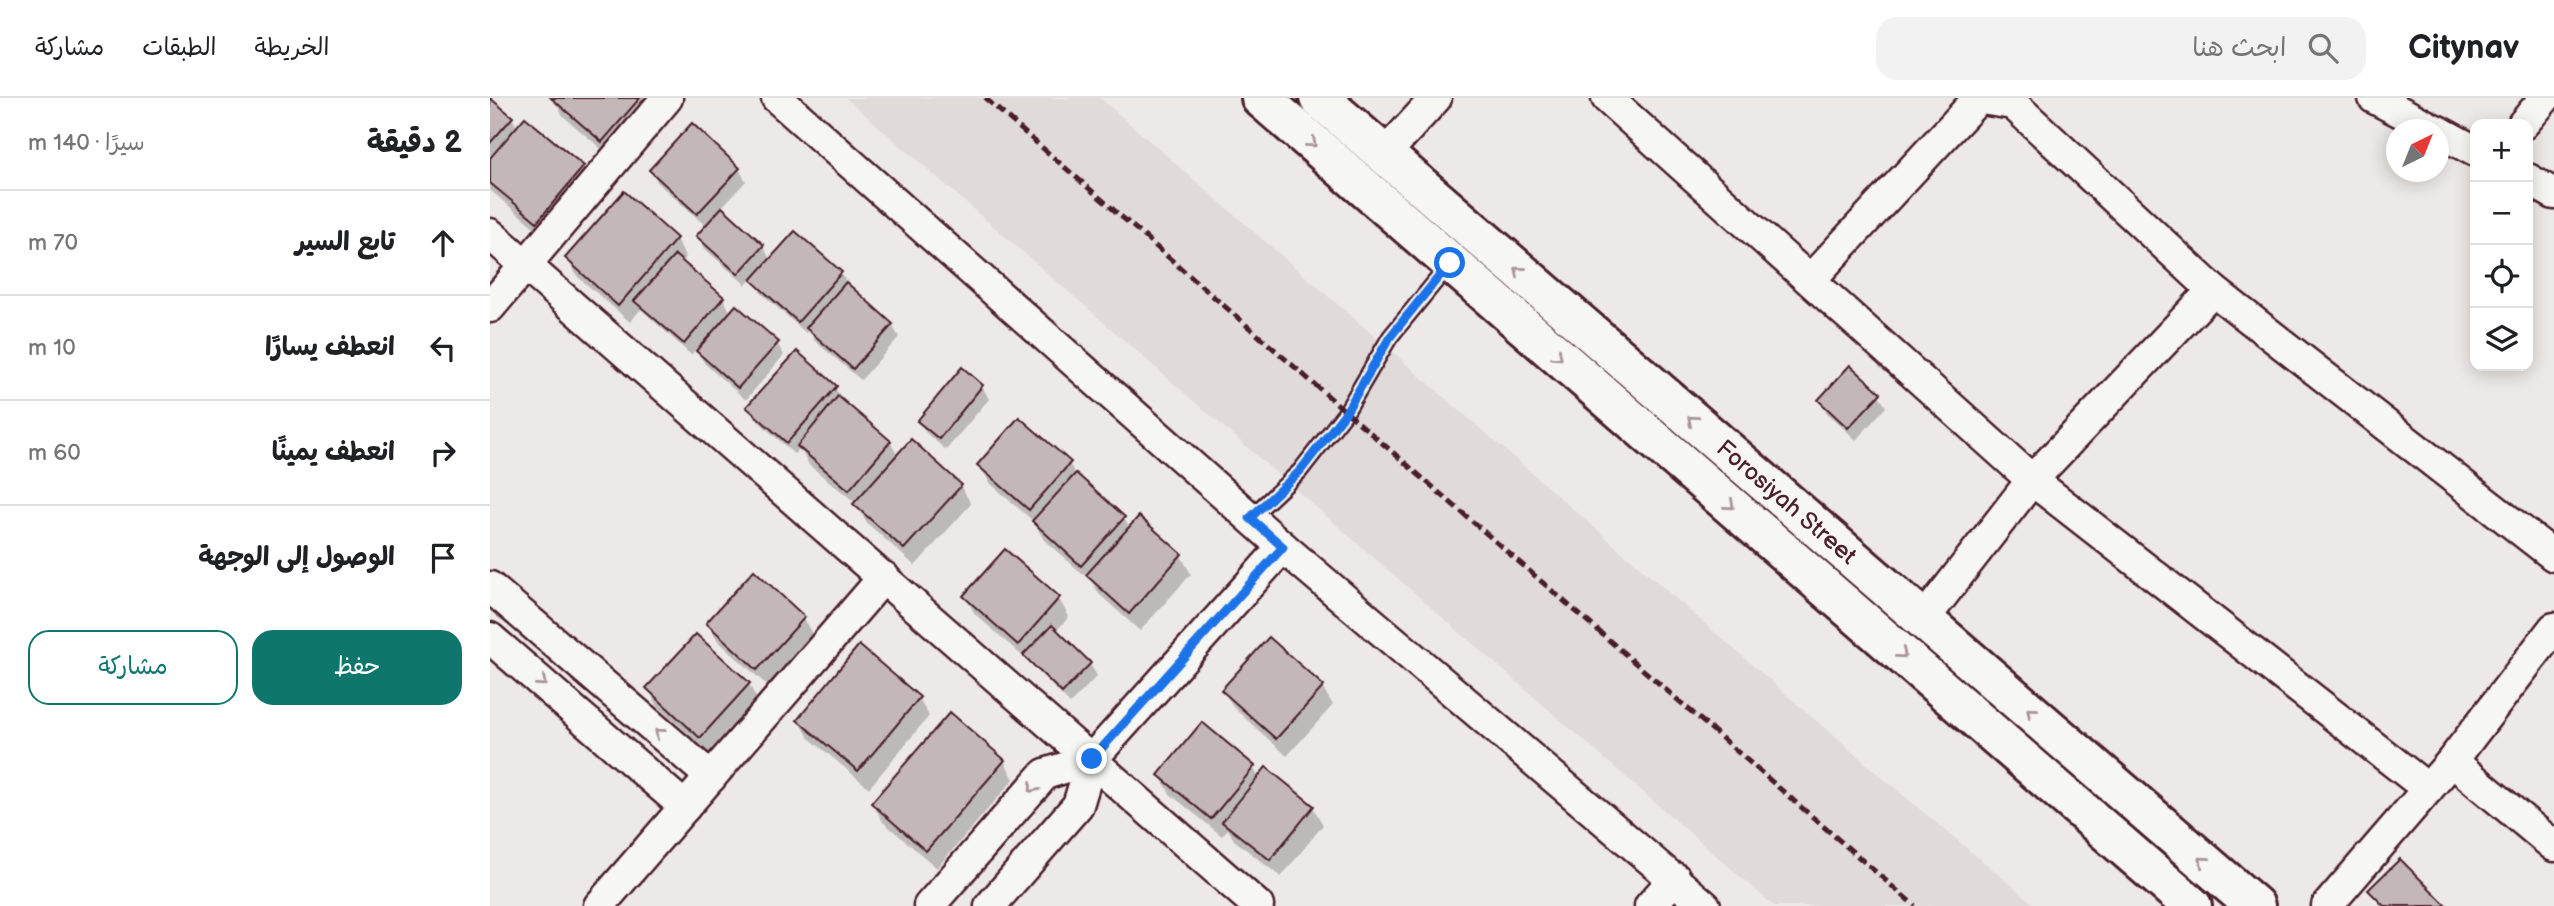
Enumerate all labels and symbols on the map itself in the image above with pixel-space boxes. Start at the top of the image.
north arrow [2386,119,2449,182]
one-way arrow [1304,135,1317,147]
route start [1434,247,1465,278]
one-way arrow [1515,267,1528,279]
one-way arrow [1550,348,1563,360]
one-way arrow [1687,416,1700,428]
street label: Forosiyah Street [1711,434,1863,571]
one-way arrow [1722,497,1735,509]
one-way arrow [1894,646,1907,658]
one-way arrow [533,674,546,686]
one-way arrow [2026,708,2039,720]
one-way arrow [654,729,667,741]
route end [1076,743,1107,774]
one-way arrow [1029,780,1041,793]
one-way arrow [2198,857,2211,869]

